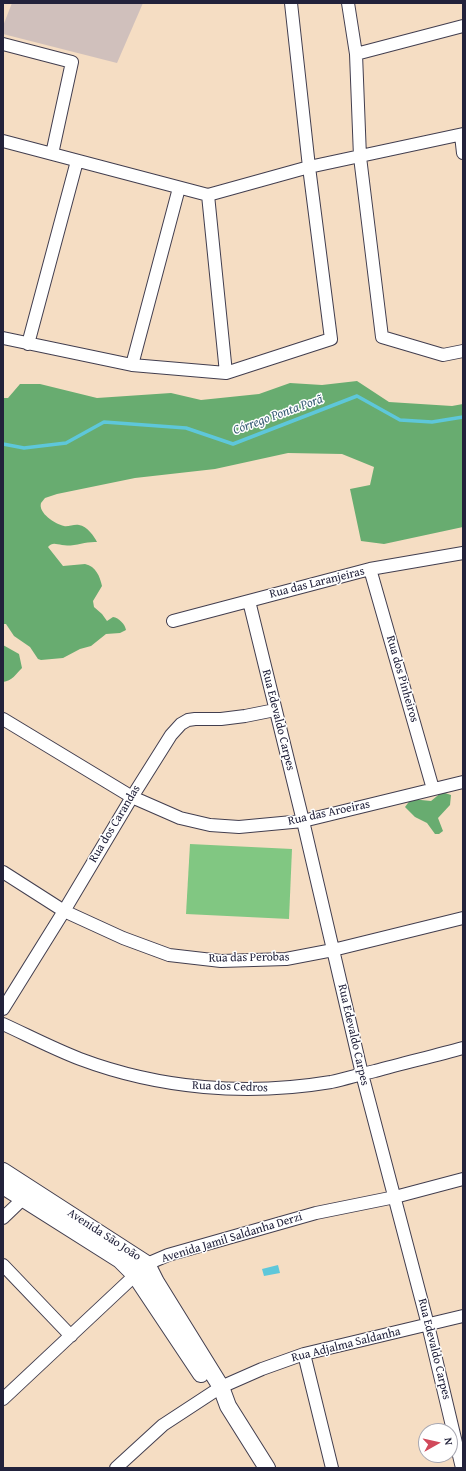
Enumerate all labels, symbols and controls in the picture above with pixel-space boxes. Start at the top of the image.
water label: Córrego Ponta Porã [231,391,325,439]
street label: Rua das Laranjeiras [268,564,366,602]
street label: Rua dos Pinheiros [383,634,421,724]
street label: Rua Edevaldo Carpes [258,668,298,772]
street label: Rua dos Carandas [86,783,144,865]
street label: Rua das Aroeiras [287,797,371,829]
street label: Rua das Perobas [208,950,290,966]
street label: Rua Edevaldo Carpes [334,983,372,1087]
street label: Rua dos Cedros [192,1078,268,1096]
street label: Avenida São João [65,1206,143,1264]
street label: Avenida Jamil Saldanha Derzi [160,1210,304,1266]
street label: Rua Edevaldo Carpes [414,1297,454,1401]
street label: Rua Adjalma Saldanha [290,1324,402,1366]
north arrow [418,1423,458,1463]
text: N [440,1437,457,1446]

